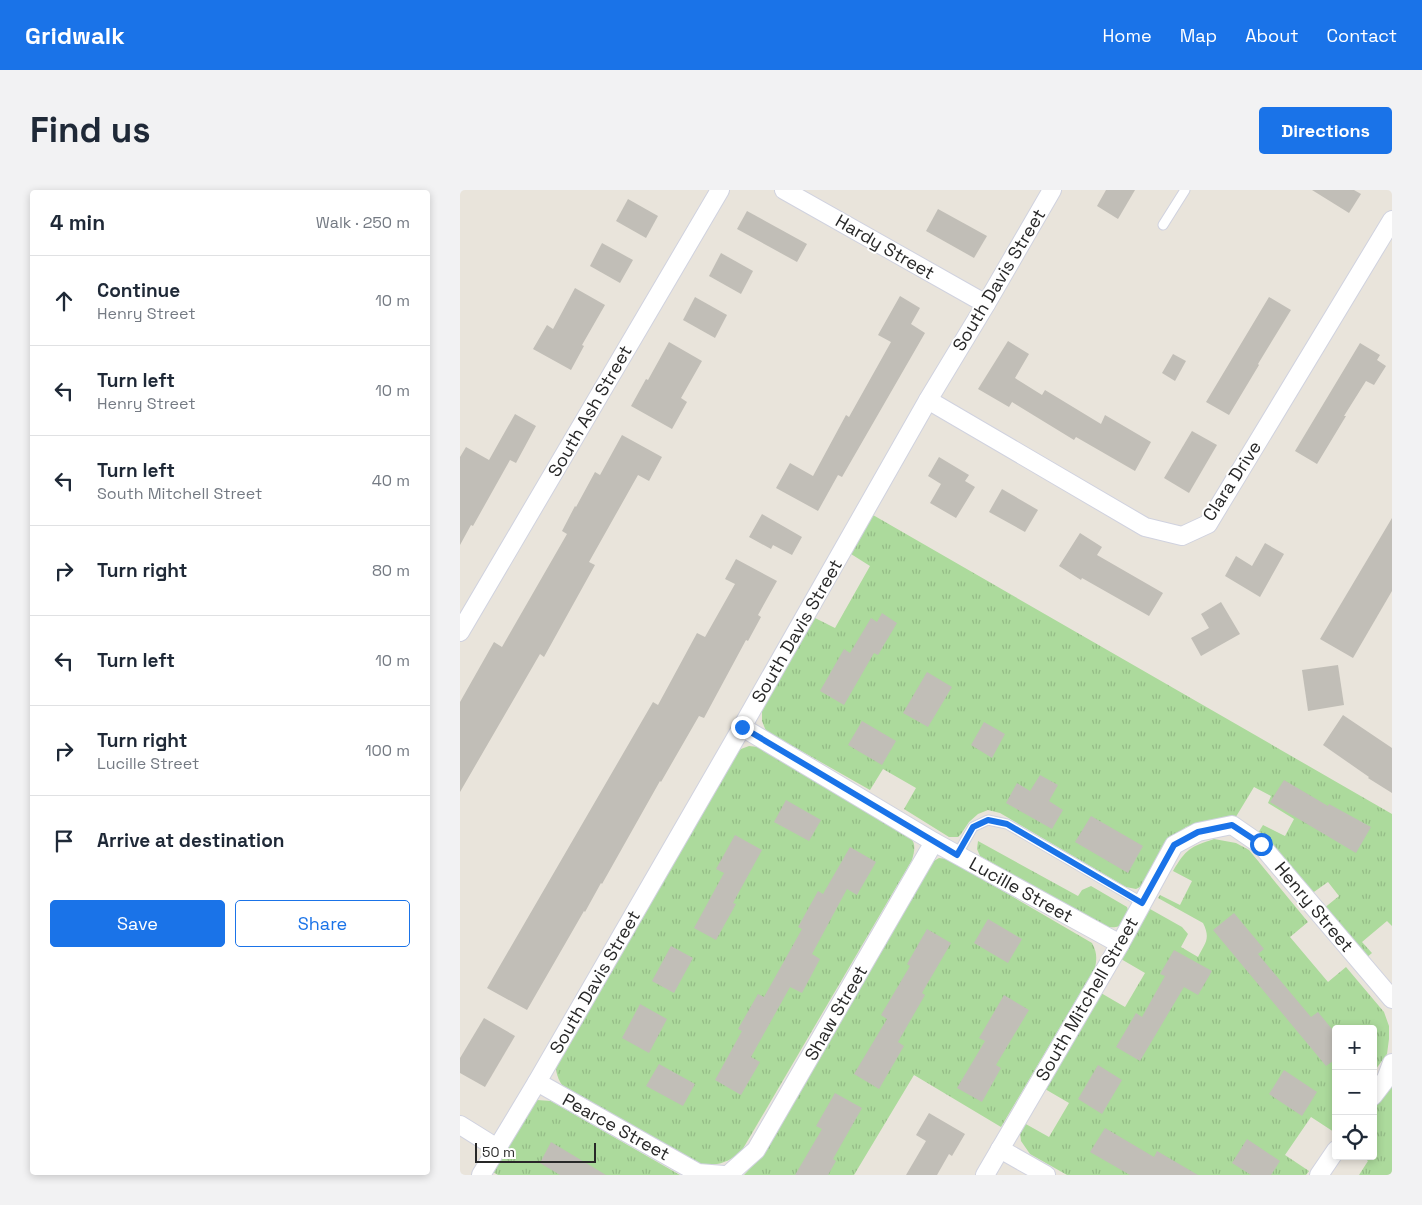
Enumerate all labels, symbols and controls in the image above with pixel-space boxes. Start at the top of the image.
text: Gridwalk [25,20,125,51]
text: Home [1103,24,1152,47]
text: Map [1180,24,1217,47]
text: About [1245,24,1299,47]
text: Contact [1327,24,1397,47]
button: Directions [1259,107,1392,154]
text: Find us [30,108,151,152]
street label: South Davis Street [947,204,1050,355]
text: 4 min [50,209,105,236]
street label: Hardy Street [831,209,939,284]
text: Walk · 250 m [316,212,410,233]
text: Continue [97,278,180,303]
icon: ahead [50,287,78,315]
text: 10 m [375,290,410,311]
text: Henry Street [97,303,196,324]
street label: South Ash Street [543,341,637,481]
text: Turn left [97,368,175,393]
icon: left [50,377,78,405]
text: 10 m [375,380,410,401]
text: Henry Street [97,393,196,414]
street label: Clara Drive [1197,436,1266,525]
text: Turn left [97,458,175,483]
icon: left [50,467,78,495]
text: 40 m [372,470,410,491]
text: South Mitchell Street [97,483,262,504]
street label: South Davis Street [746,555,847,707]
icon: right [50,557,78,585]
text: Turn right [97,558,187,583]
text: 80 m [372,560,410,581]
icon: left [50,647,78,675]
text: Turn left [97,648,175,673]
text: 10 m [375,650,410,671]
route end [731,716,754,739]
text: Turn right [97,728,187,753]
icon: right [50,737,78,765]
text: 100 m [365,740,410,761]
text: Lucille Street [97,753,199,774]
icon: arrive [50,827,78,855]
text: Arrive at destination [97,828,285,853]
route start [1250,833,1273,856]
street label: Lucille Street [965,852,1077,928]
street label: Henry Street [1270,857,1359,957]
button: Save [50,900,225,947]
button: Share [235,900,410,947]
street label: South Davis Street [544,906,645,1058]
street label: South Mitchell Street [1030,912,1143,1085]
street label: Shaw Street [799,961,872,1065]
map controls [1332,1025,1377,1160]
button: + [1332,1025,1377,1070]
button: − [1332,1070,1377,1115]
street label: Pearce Street [559,1088,674,1165]
button: locate [1332,1115,1377,1160]
scale bar [475,1140,596,1163]
text: 50 m [482,1143,515,1161]

